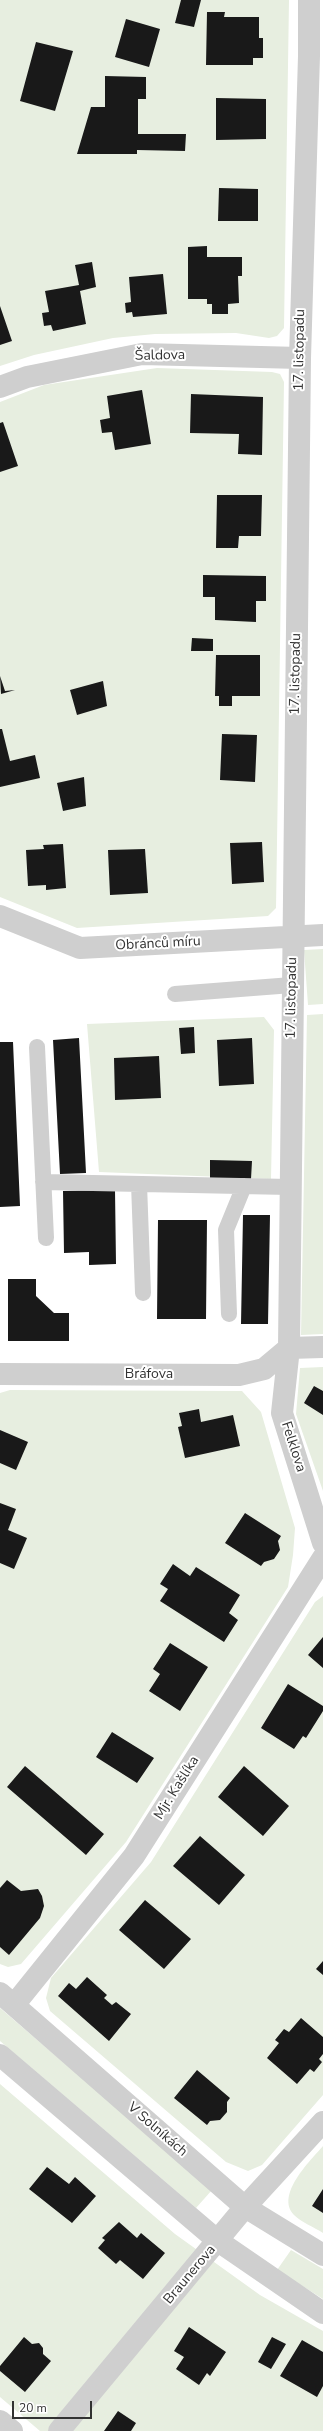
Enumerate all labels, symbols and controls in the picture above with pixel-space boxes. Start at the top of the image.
street label: 17. listopadu [291,309,309,391]
street label: Šaldova [135,347,185,365]
street label: 17. listopadu [287,633,305,715]
street label: Obránců míru [115,933,201,955]
street label: 17. listopadu [283,957,301,1039]
street label: Bráfova [125,1367,173,1383]
street label: Felklova [277,1420,309,1474]
street label: Mjr. Kašlíka [151,1753,203,1823]
street label: V Solníkách [124,2099,190,2161]
street label: Braunerova [160,2242,220,2308]
scale bar [14,2393,94,2419]
text: 20 m [19,2400,47,2416]

